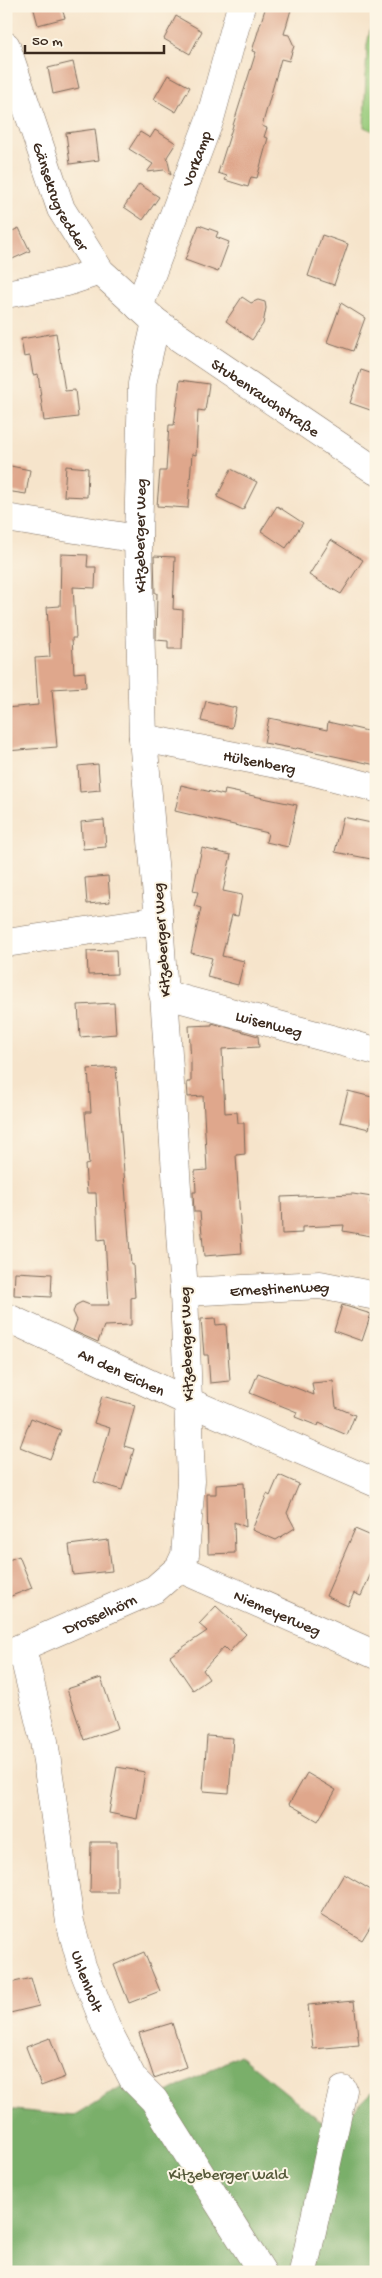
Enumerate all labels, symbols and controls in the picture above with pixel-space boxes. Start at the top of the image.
scale bar [25,22,164,54]
text: 50 m [32,33,63,51]
street label: Vorkamp [179,129,218,191]
street label: Gänsekrugredder [26,140,91,256]
street label: Stubenrauchstraße [206,356,323,443]
street label: Kitzeberger Weg [132,478,153,593]
street label: Hülsenberg [221,748,297,781]
street label: Kitzeberger Weg [150,882,177,997]
street label: Luisenweg [233,1008,304,1044]
street label: Ernestinenweg [229,1279,331,1303]
street label: Kitzeberger Weg [177,1286,200,1401]
street label: An den Eichen [74,1346,167,1402]
street label: Niemeyerweg [230,1587,323,1642]
street label: Drosselhörn [60,1592,141,1641]
street label: Uhlenholt [65,1949,106,2017]
park label: Kitzeberger Wald [169,2167,289,2186]

